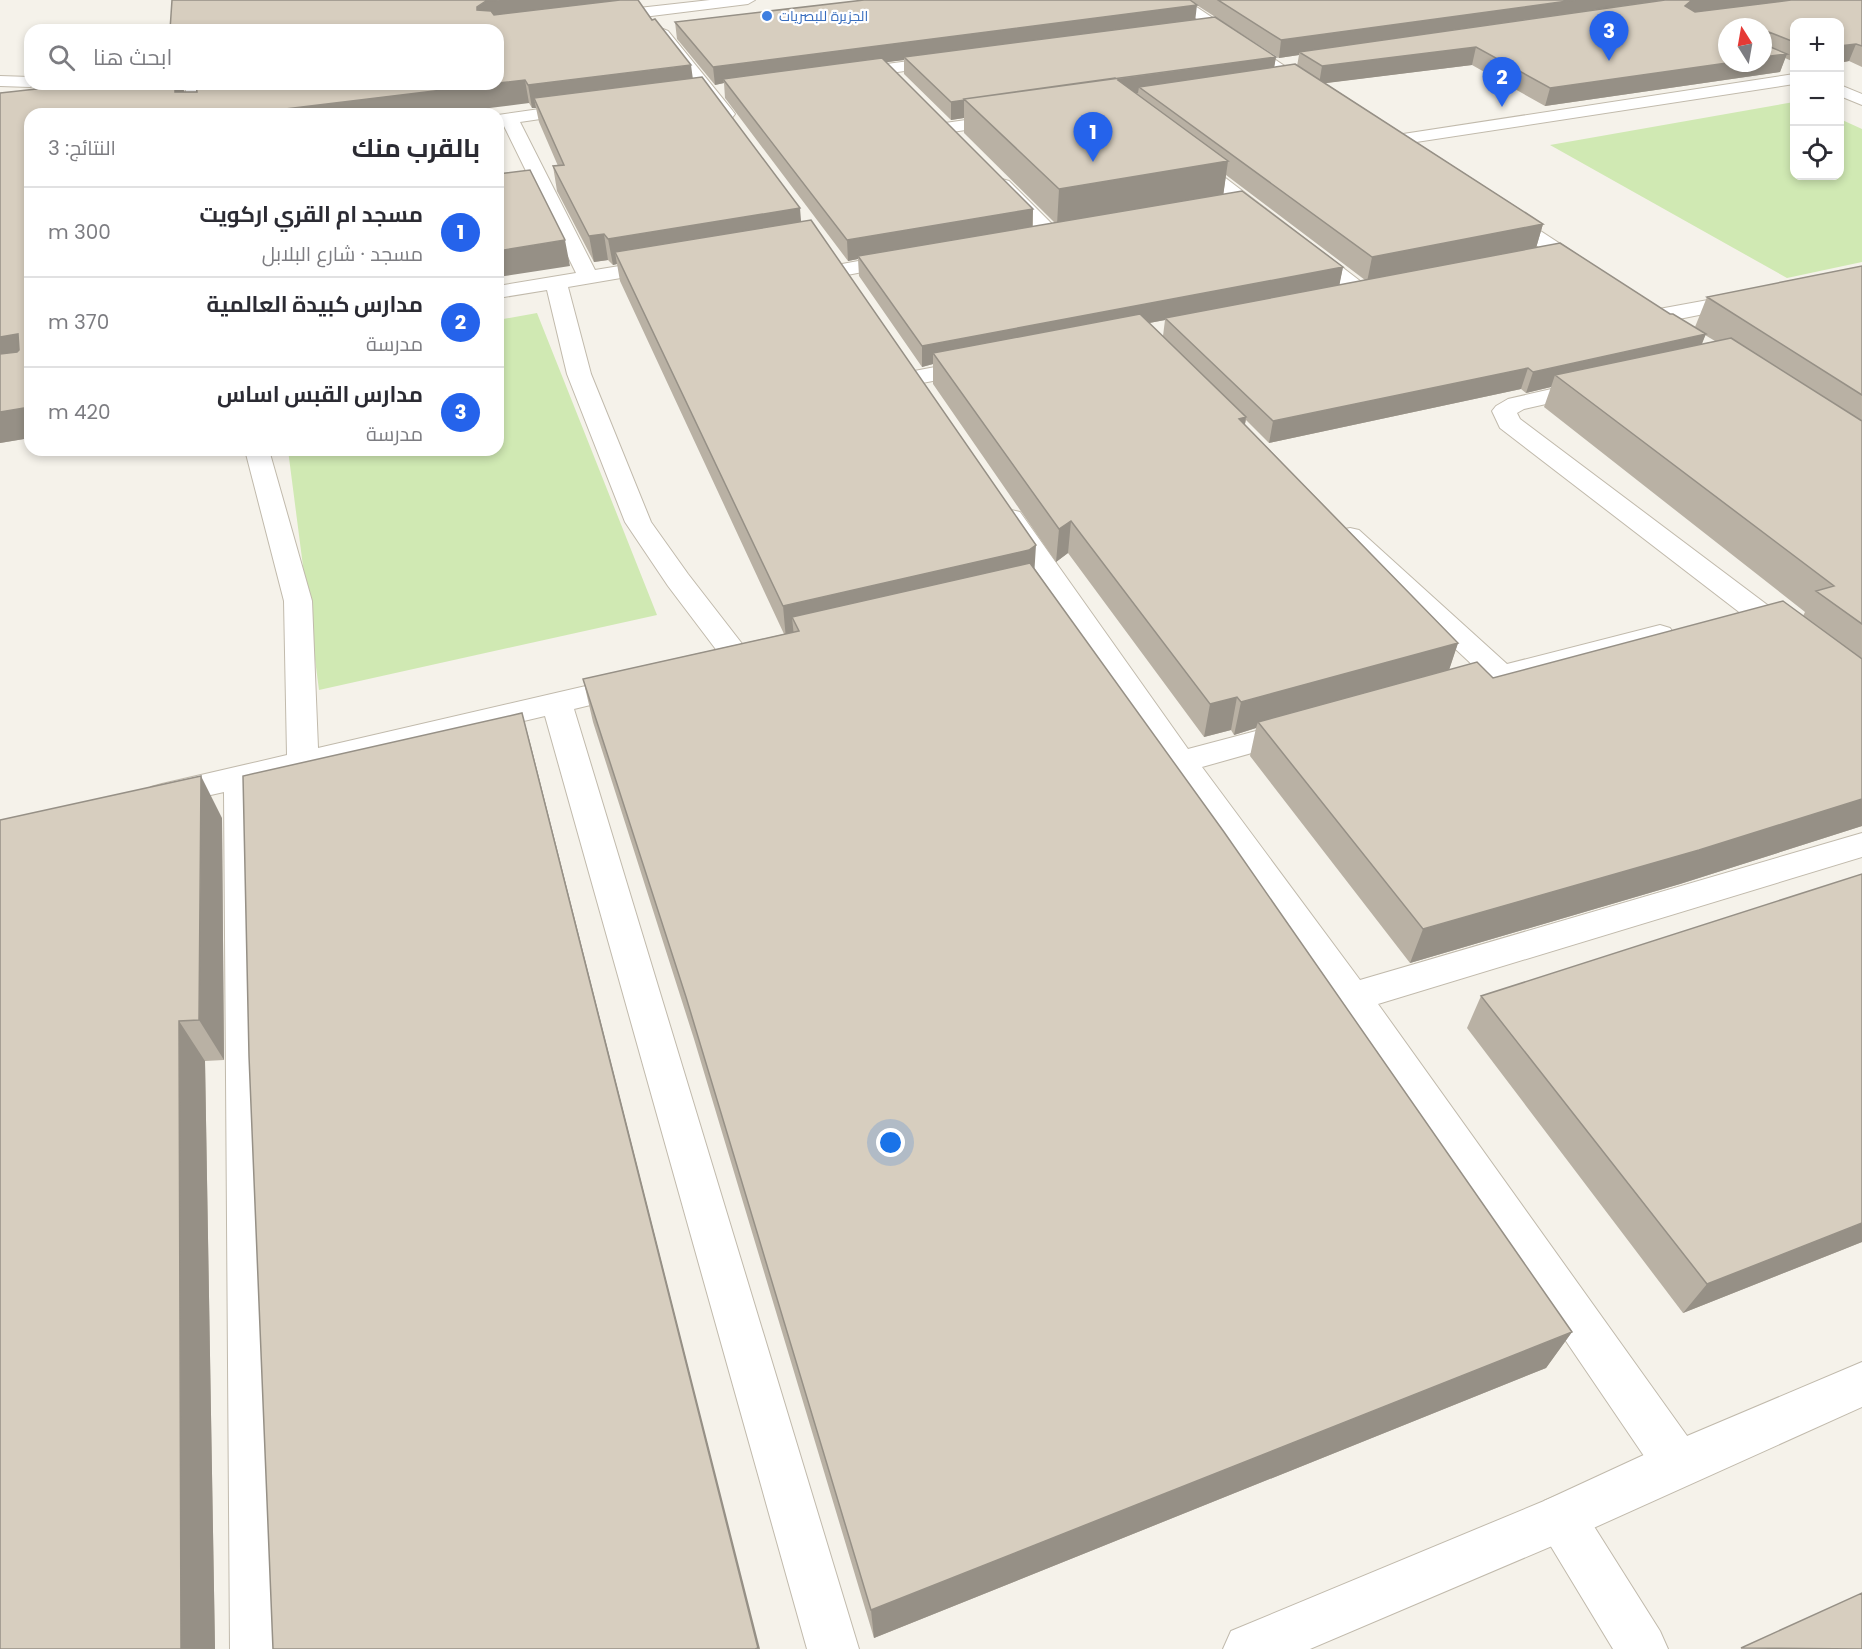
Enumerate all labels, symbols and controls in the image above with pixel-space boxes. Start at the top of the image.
place label: الجزيرة للبصريات [779,6,868,26]
marker: الجزيرة للبصريات [760,9,774,23]
pin: 3 [1590,11,1628,61]
north arrow [1718,18,1772,72]
map controls [1790,18,1844,180]
button: + [1790,18,1844,72]
search box [24,24,504,90]
icon: search [45,41,78,74]
text: ابحث هنا [93,42,172,73]
pin: 2 [1482,57,1522,107]
button: − [1790,72,1844,126]
pin: 1 [1074,112,1112,162]
button: locate [1790,126,1844,180]
text: بالقرب منك [352,130,480,166]
text: النتائج: 3 [48,134,116,162]
text: مسجد ام القري اركويت [199,199,423,230]
text: 300 m [48,218,111,246]
text: 1 [457,218,464,246]
text: مسجد · شارع البلابل [262,240,423,268]
text: مدارس كبيدة العالمية [207,289,423,320]
text: 370 m [48,308,109,336]
text: 2 [455,308,466,336]
text: مدرسة [366,330,423,358]
text: مدارس القبس اساس [217,379,423,410]
text: 420 m [48,398,111,426]
text: 3 [454,398,467,426]
text: مدرسة [366,420,423,448]
your location [876,1128,905,1157]

